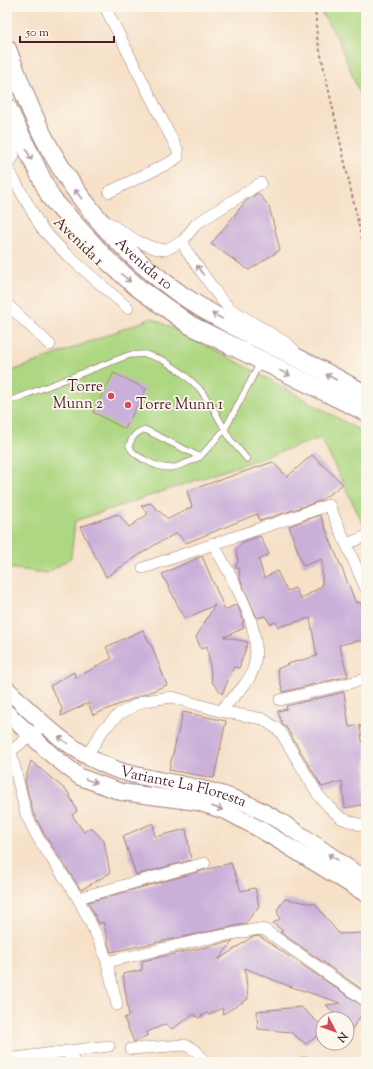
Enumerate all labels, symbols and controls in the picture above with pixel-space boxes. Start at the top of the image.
scale bar [20,18,114,44]
text: 50 m [25,24,49,42]
one-way arrow [26,149,34,161]
one-way arrow [74,188,83,199]
street label: Avenida 1 [48,213,108,271]
street label: Avenida 10 [110,233,177,295]
one-way arrow [196,265,204,276]
one-way arrow [121,273,132,282]
one-way arrow [211,311,223,319]
one-way arrow [279,370,291,377]
one-way arrow [326,373,338,380]
place label: Torre Munn 2 [53,377,103,415]
marker: Torre Munn 2 [106,391,116,401]
place label: Torre Munn 1 [136,395,223,416]
marker: Torre Munn 1 [123,400,133,410]
one-way arrow [57,736,68,744]
street label: Variante La Floresta [118,761,250,813]
one-way arrow [84,777,96,785]
one-way arrow [211,805,224,812]
one-way arrow [327,853,338,861]
north arrow [315,1011,355,1051]
text: N [333,1028,351,1046]

